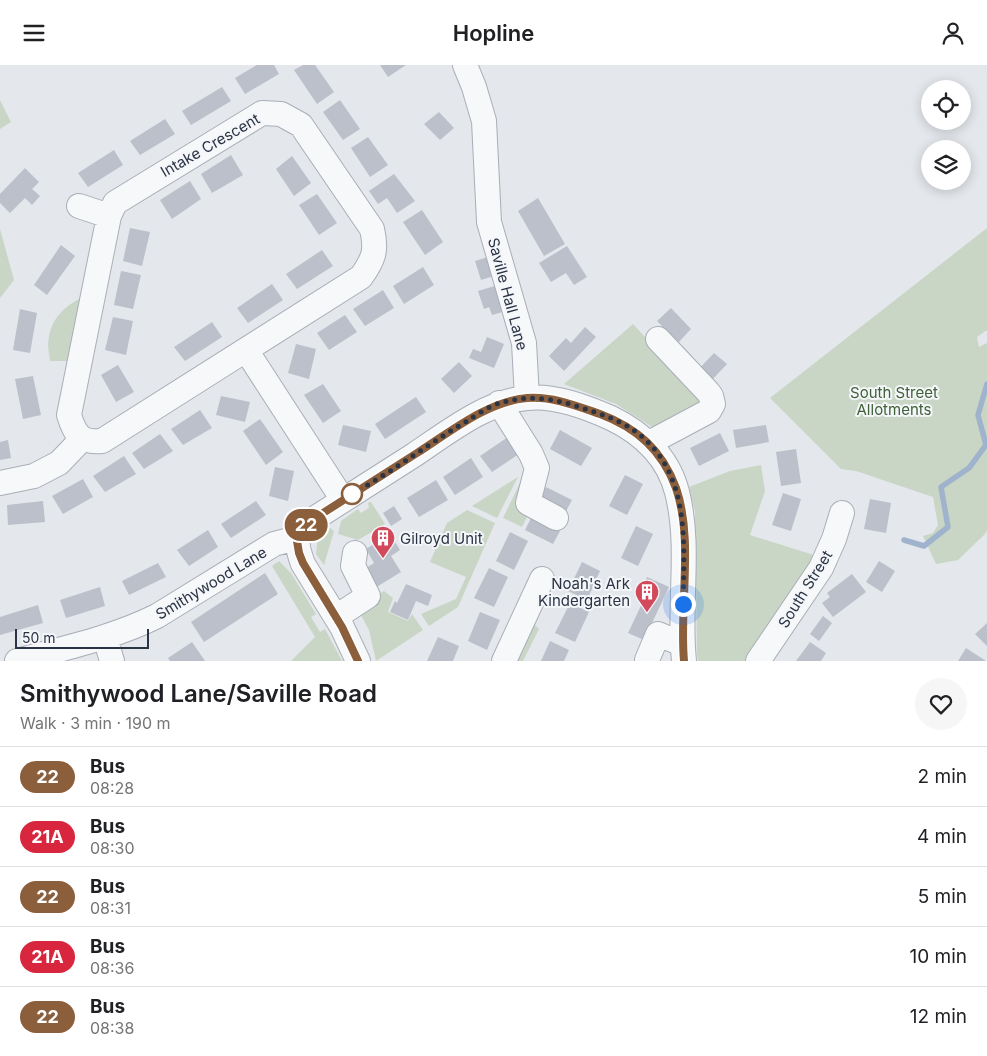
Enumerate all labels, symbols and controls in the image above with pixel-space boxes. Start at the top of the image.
icon: menu [20,19,48,47]
icon: person [939,19,967,47]
text: Hopline [453,20,534,46]
map controls [921,80,971,190]
button: locate [921,80,971,130]
street label: Intake Crescent [157,109,263,181]
button: layers [921,140,971,190]
street label: Saville Hall Lane [484,236,532,352]
park label: South Street Allotments [850,383,938,419]
unlabelled marker [341,483,363,505]
line badge: 22 [284,509,328,541]
text: 22 [295,514,317,535]
building icon: Gilroyd Unit [370,525,396,559]
place label: Gilroyd Unit [400,529,483,548]
street label: Smithywood Lane [152,542,270,624]
street label: South Street [774,547,836,631]
place label: Noah's Ark Kindergarten [538,574,631,610]
building icon: Noah's Ark Kindergarten [634,579,660,613]
your location [671,592,696,617]
scale bar [15,626,149,649]
text: 50 m [22,629,56,646]
button: heart [915,678,967,730]
text: Smithywood Lane/Saville Road [20,679,377,708]
text: Walk · 3 min · 190 m [20,713,171,733]
text: Bus [90,755,125,778]
text: 2 min [918,765,967,788]
text: 22 [36,766,59,787]
text: 08:28 [90,778,134,798]
text: Bus [90,815,125,838]
text: 4 min [917,825,967,848]
text: 21A [31,826,64,847]
text: 08:30 [90,838,135,858]
text: Bus [90,875,125,898]
text: 5 min [918,885,967,908]
text: 22 [36,886,59,907]
text: 08:31 [90,898,131,918]
text: Bus [90,935,125,958]
text: 10 min [909,945,967,968]
text: 21A [31,946,64,967]
text: 08:36 [90,958,134,978]
text: Bus [90,995,125,1018]
text: 12 min [910,1005,967,1028]
text: 22 [36,1006,59,1027]
text: 08:38 [90,1018,134,1038]

